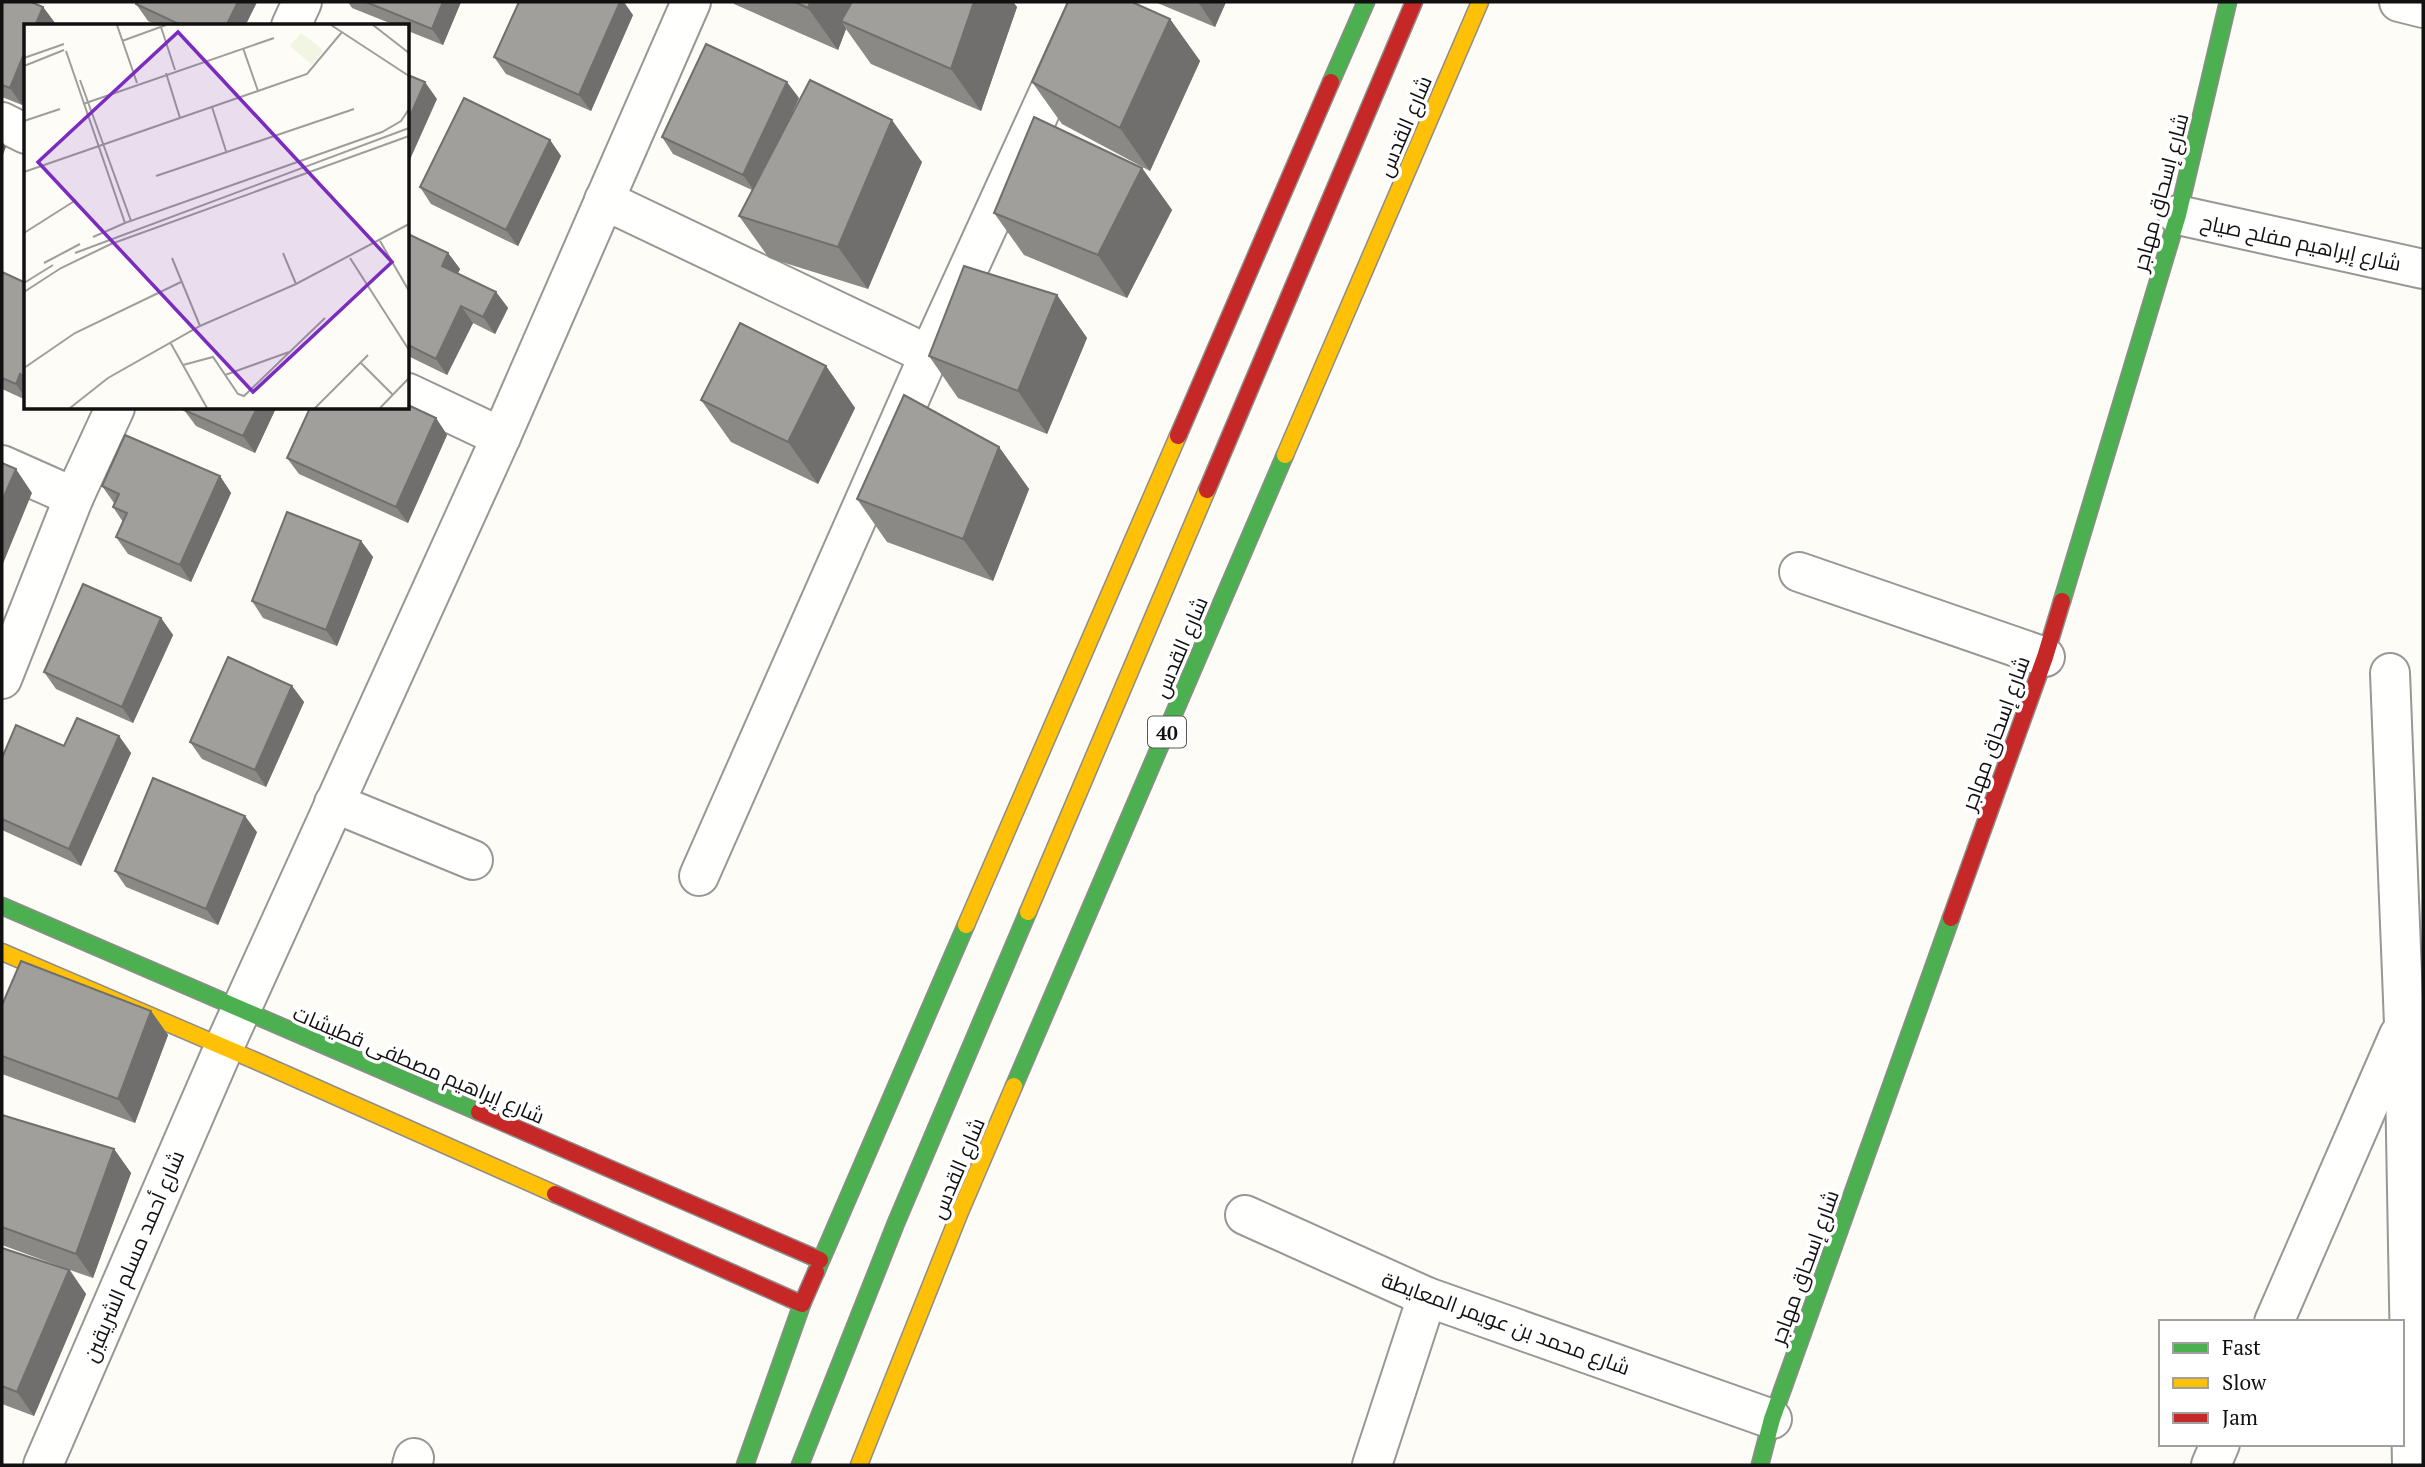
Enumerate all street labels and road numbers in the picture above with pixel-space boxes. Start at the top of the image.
street label: شارع القدس [1370,71,1439,181]
street label: شارع إسحاق مهاجر [2125,110,2196,275]
street label: شارع إبراهيم مفلح صياح [2198,207,2404,278]
street label: شارع القدس [1146,592,1215,702]
street label: شارع إسحاق مهاجر [1954,652,2037,815]
road number: 40 [1148,716,1186,748]
street label: شارع إبراهيم مصطفى قطيشات [289,998,549,1131]
street label: شارع القدس [923,1113,992,1223]
street label: شارع أحمد مسلم الشريقين [76,1146,191,1367]
street label: شارع إسحاق مهاجر [1763,1186,1846,1349]
street label: شارع محمد بن عويمر المعايطة [1378,1265,1634,1382]

